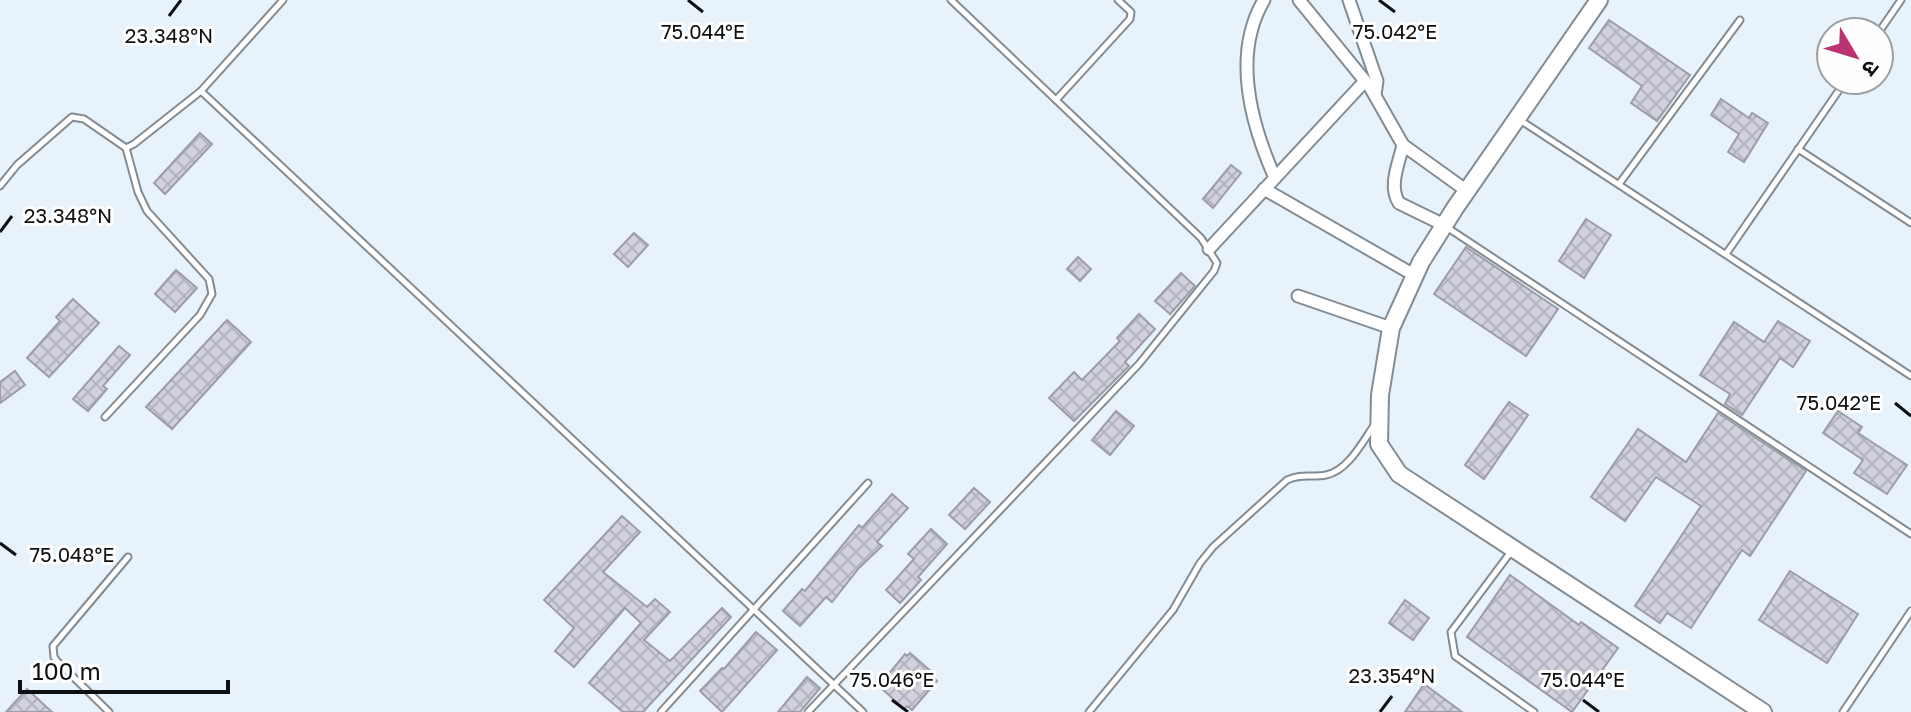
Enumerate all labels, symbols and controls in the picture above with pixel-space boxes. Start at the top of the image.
north arrow [1815,16,1895,96]
text: 75.044°E [661,19,745,43]
text: 75.042°E [1353,19,1437,43]
text: 23.348°N [125,23,213,47]
text: उ [1856,55,1886,83]
text: 23.348°N [24,203,112,227]
text: 75.042°E [1797,390,1881,414]
text: 75.048°E [30,542,115,566]
scale bar [20,644,228,694]
text: 100 m [32,656,101,685]
text: 23.354°N [1349,663,1435,687]
text: 75.046°E [850,667,934,691]
text: 75.044°E [1541,667,1625,691]

